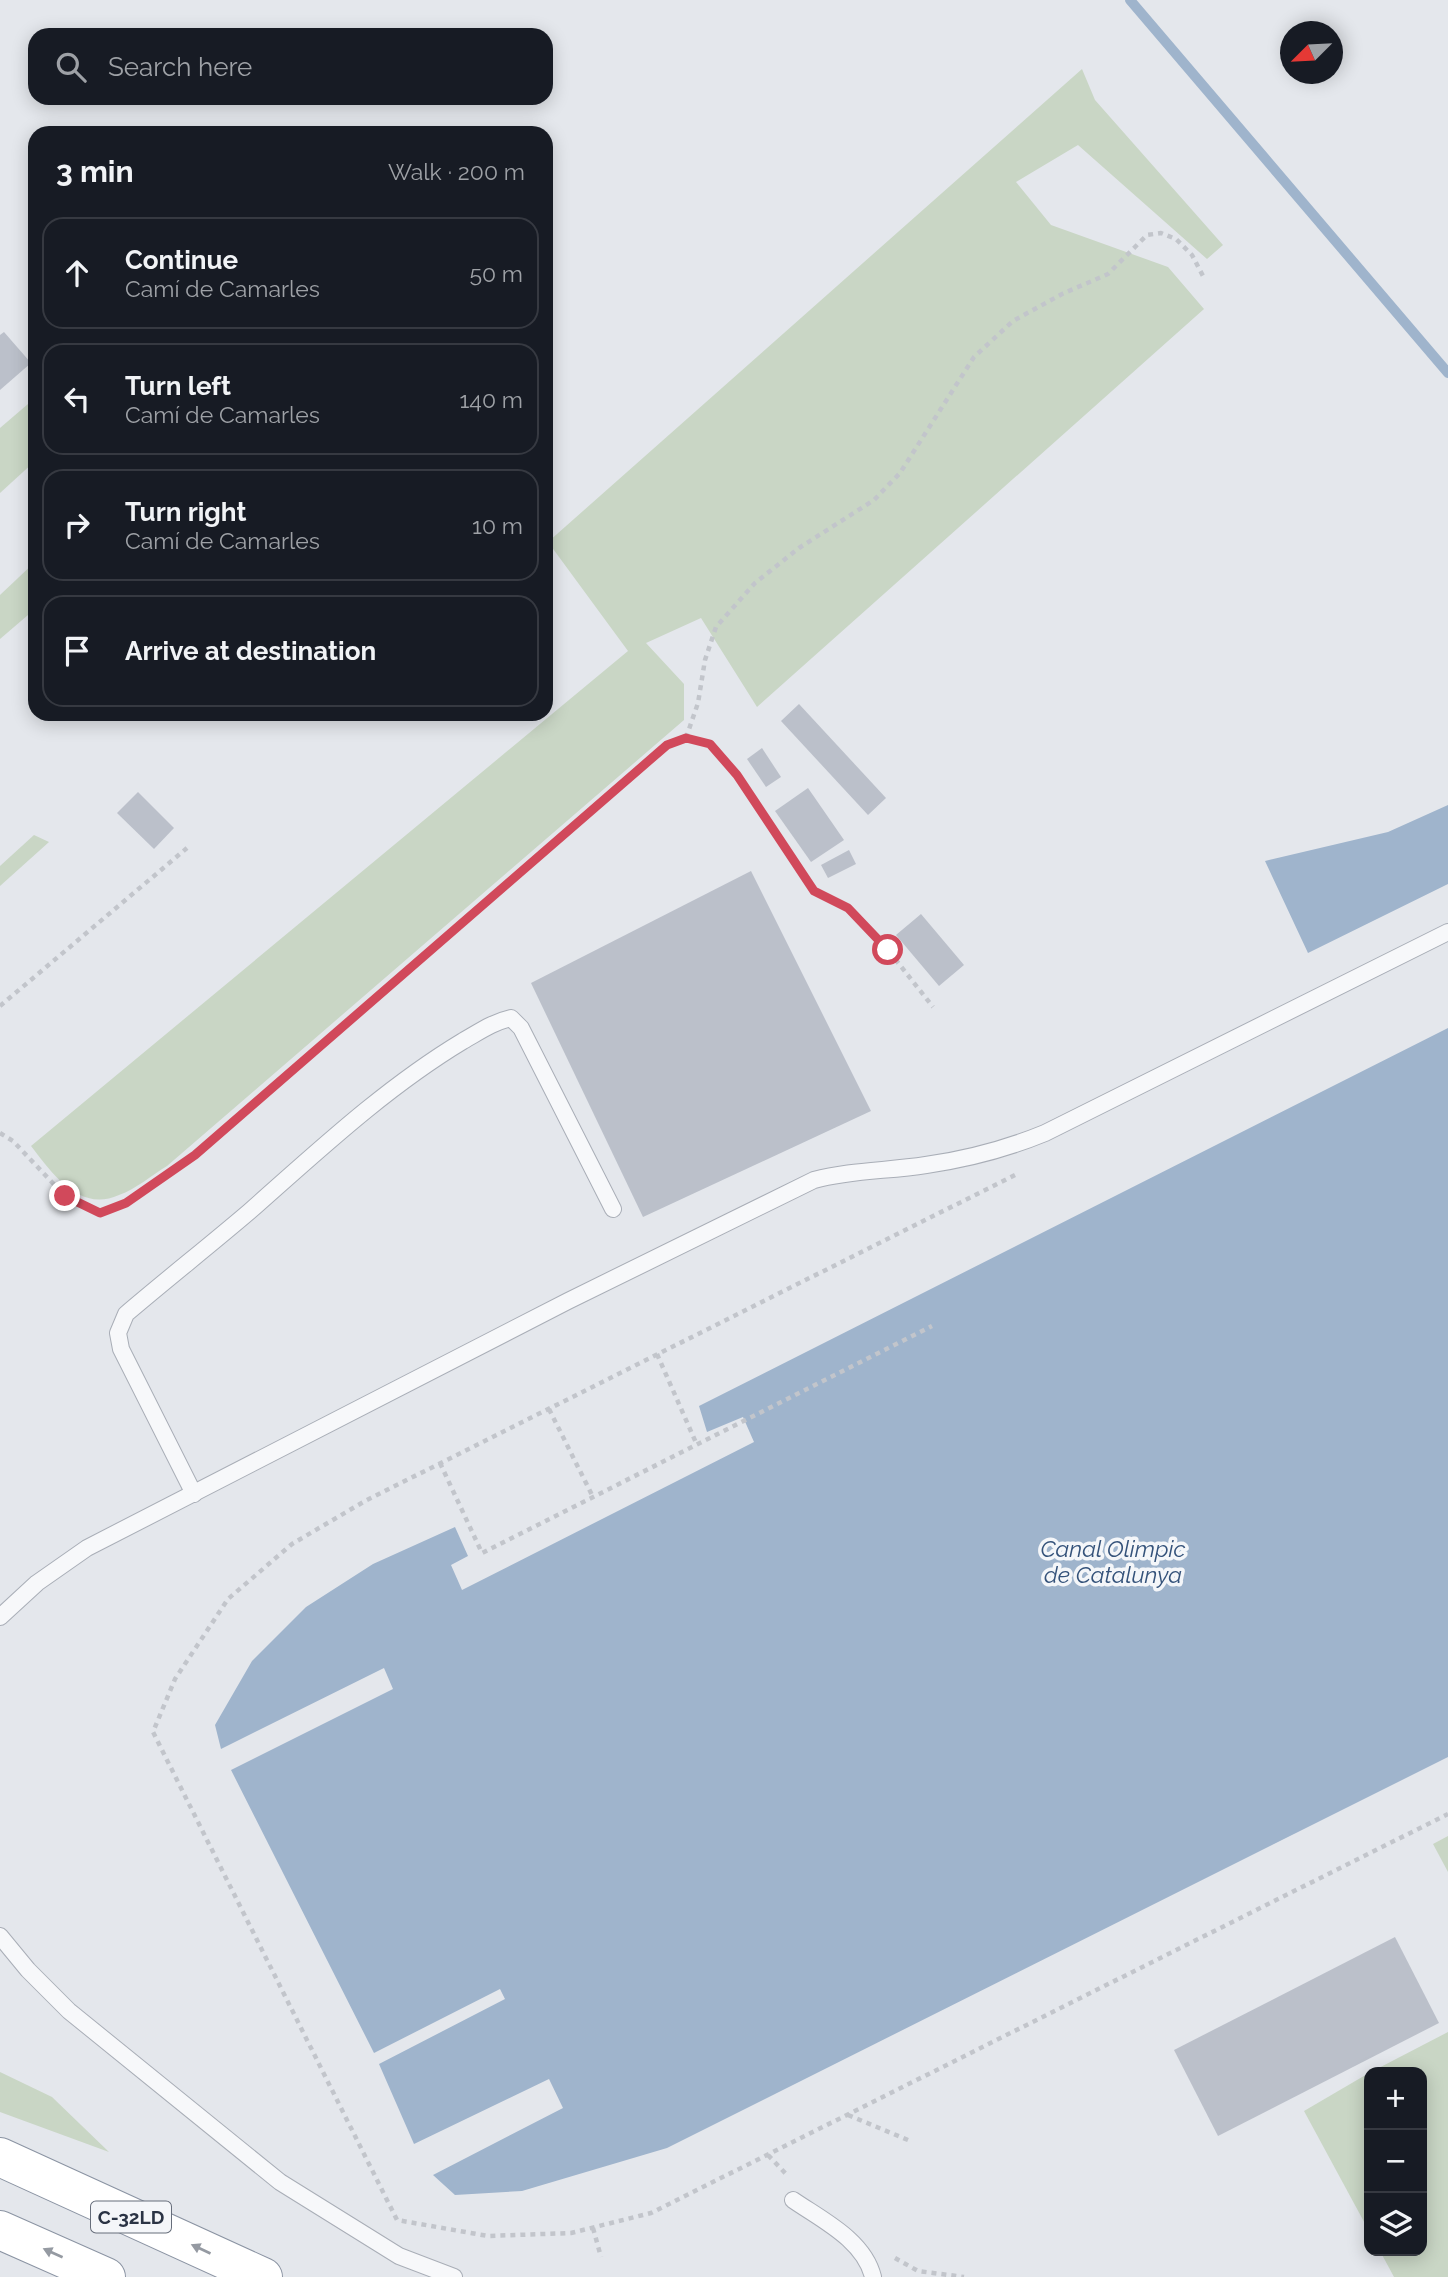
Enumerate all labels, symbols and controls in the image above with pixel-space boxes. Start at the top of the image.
north arrow [1280,21,1343,84]
search box [28,28,553,105]
icon: search [52,48,90,86]
text: Search here [108,52,252,82]
text: 3 min [56,154,134,189]
text: Walk · 200 m [388,158,525,185]
text: Continue [125,245,238,275]
icon: ahead [58,254,96,292]
text: 50 m [469,260,523,287]
text: Camí de Camarles [125,275,320,302]
text: Turn left [125,371,231,401]
icon: left [58,380,96,418]
text: 140 m [460,386,523,413]
text: Camí de Camarles [125,401,320,428]
text: Turn right [125,497,246,527]
icon: right [58,506,96,544]
text: 10 m [472,512,523,539]
text: Camí de Camarles [125,527,320,554]
icon: arrive [58,632,96,670]
text: Arrive at destination [125,636,376,666]
route start [872,934,903,965]
route end [49,1180,80,1211]
water label: Canal Olimpic de Catalunya [1040,1535,1186,1588]
map controls [1364,2067,1427,2256]
button: + [1364,2067,1427,2130]
button: − [1364,2130,1427,2193]
button: layers [1364,2193,1427,2256]
road number: C-32LD [91,2202,171,2232]
one-way arrow [191,2243,211,2255]
one-way arrow [43,2247,63,2259]

